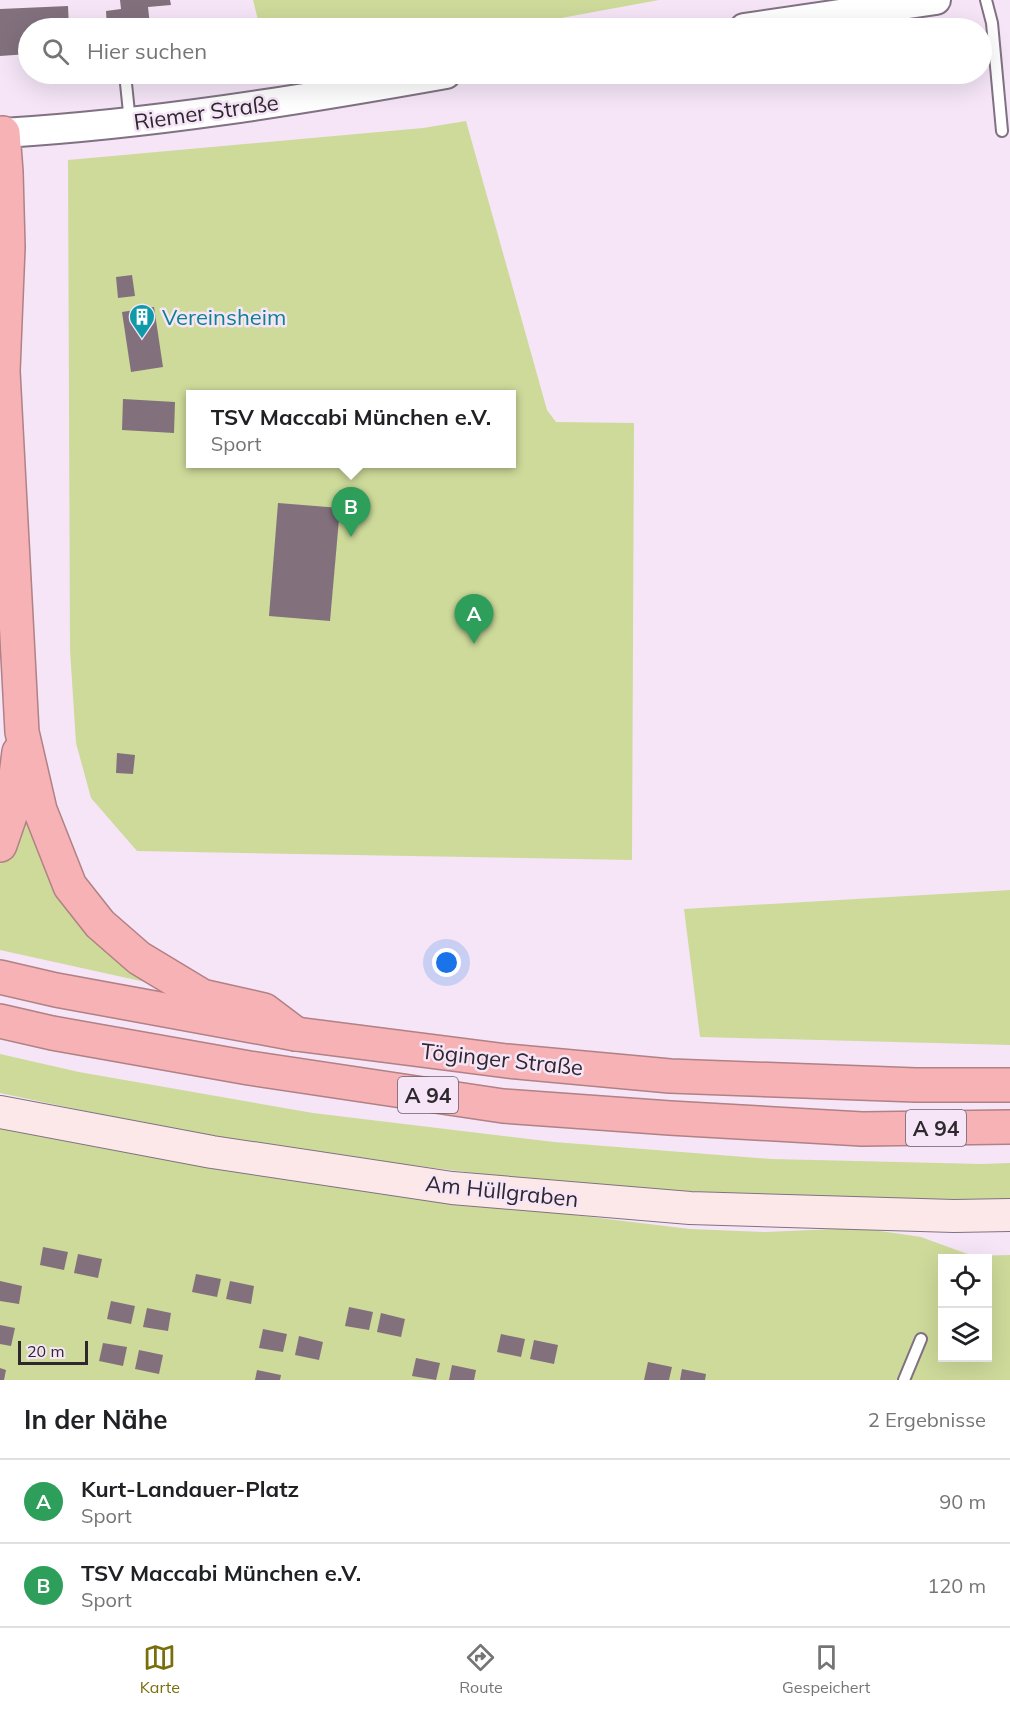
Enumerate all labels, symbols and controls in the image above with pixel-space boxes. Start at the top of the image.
search box [18,18,992,84]
icon: search [39,35,72,68]
text: Hier suchen [87,37,207,65]
street label: Riemer Straße [132,88,280,136]
building icon: Vereinsheim [127,302,157,340]
place label: Vereinsheim [162,303,286,331]
popup [186,390,516,468]
text: TSV Maccabi München e.V. [211,403,491,431]
text: Sport [211,431,262,456]
pin: B [332,488,370,537]
pin: A [454,594,494,644]
your location [432,948,461,977]
street label: Töginger Straße [420,1037,584,1081]
road number: A 94 [398,1077,458,1113]
road number: A 94 [906,1110,966,1146]
street label: Am Hüllgraben [424,1169,580,1213]
map controls [938,1254,992,1362]
button: locate [938,1254,992,1308]
button: layers [938,1308,992,1362]
scale bar [18,1338,88,1366]
text: 20 m [27,1341,64,1361]
text: In der Nähe [24,1403,168,1436]
text: 2 Ergebnisse [868,1407,986,1432]
text: Kurt-Landauer-Platz [81,1475,299,1503]
text: A [36,1489,51,1514]
text: 90 m [939,1489,986,1514]
text: Sport [81,1503,132,1528]
text: TSV Maccabi München e.V. [81,1559,361,1587]
text: B [37,1573,50,1598]
text: 120 m [927,1573,986,1598]
text: Sport [81,1587,132,1612]
tab: Karte [140,1641,180,1697]
tab: Route [459,1641,503,1697]
tab: Gespeichert [782,1641,870,1697]

